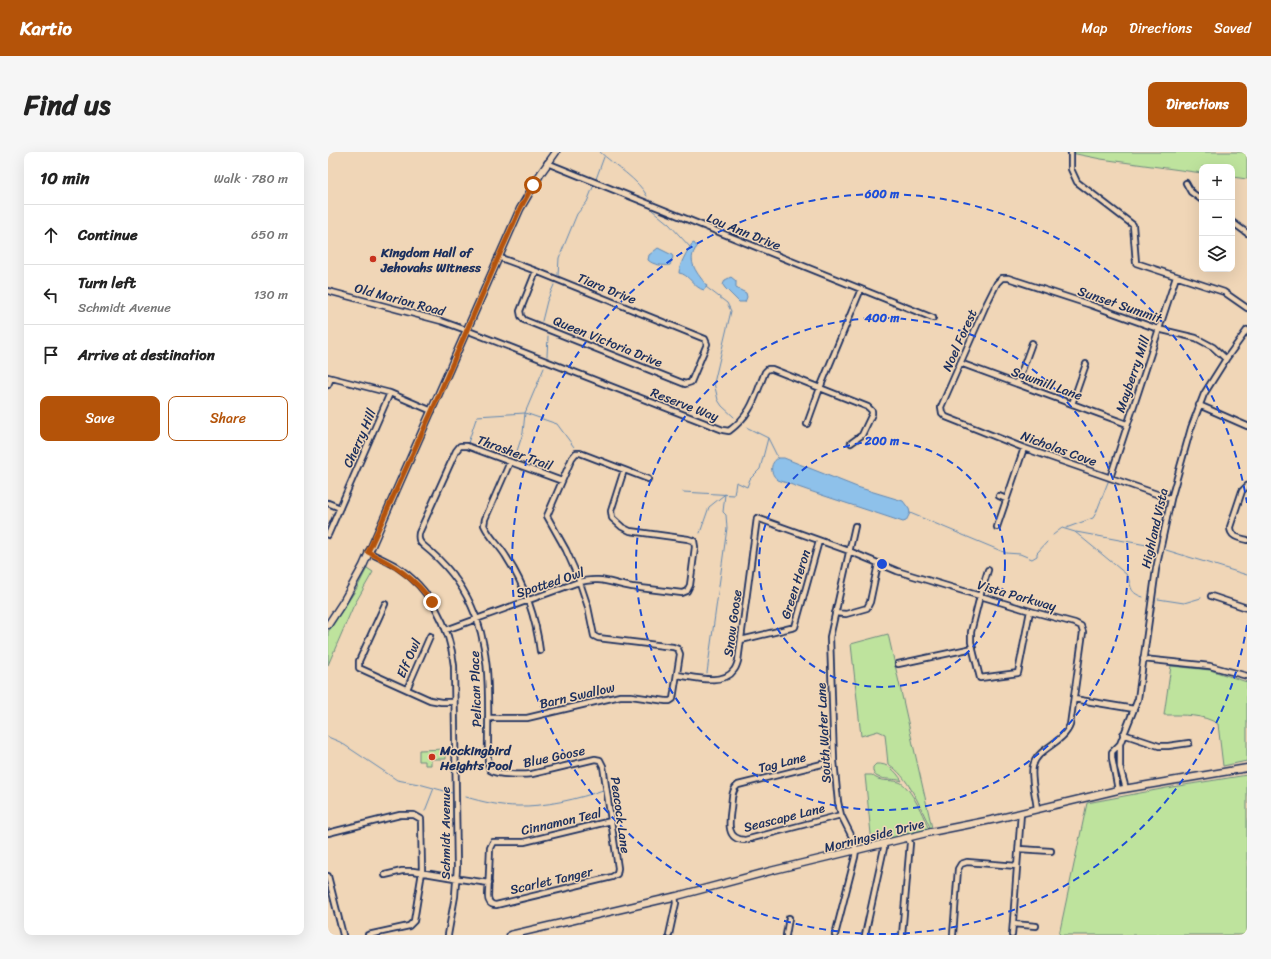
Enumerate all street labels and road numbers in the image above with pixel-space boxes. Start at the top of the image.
street label: Lou Ann Drive [703,206,785,257]
street label: Tiara Drive [574,266,640,311]
street label: Old Marion Road [352,276,449,323]
street label: Sunset Summit [1075,279,1166,330]
street label: Noel Forest [936,305,983,375]
street label: Queen Victoria Drive [550,309,666,374]
street label: Mayberry Mill [1109,332,1156,416]
street label: Sawmill Lane [1008,360,1086,407]
street label: Reserve Way [647,381,723,428]
street label: Cherry Hill [336,405,383,471]
street label: Nicholas Cove [1018,424,1100,473]
street label: Thrasher Trail [474,428,556,477]
street label: Highland Vista [1134,485,1175,571]
street label: Green Heron [774,547,817,622]
street label: Spotted Owl [513,561,587,604]
street label: Vista Parkway [975,573,1059,618]
street label: Snow Goose [716,588,749,658]
street label: Elf Owl [390,635,427,682]
street label: Pelican Place [463,650,488,728]
street label: Barn Swallow [537,676,617,715]
street label: South Water Lane [809,682,838,784]
street label: Blue Goose [521,739,587,774]
street label: Tag Lane [756,745,808,779]
street label: Peacock Lane [604,775,637,855]
street label: Schmidt Avenue [434,786,457,879]
street label: Seascape Lane [741,796,827,839]
street label: Cinnamon Teal [519,801,604,842]
street label: Morningside Drive [822,812,927,859]
street label: Scarlet Tanger [508,860,595,901]

